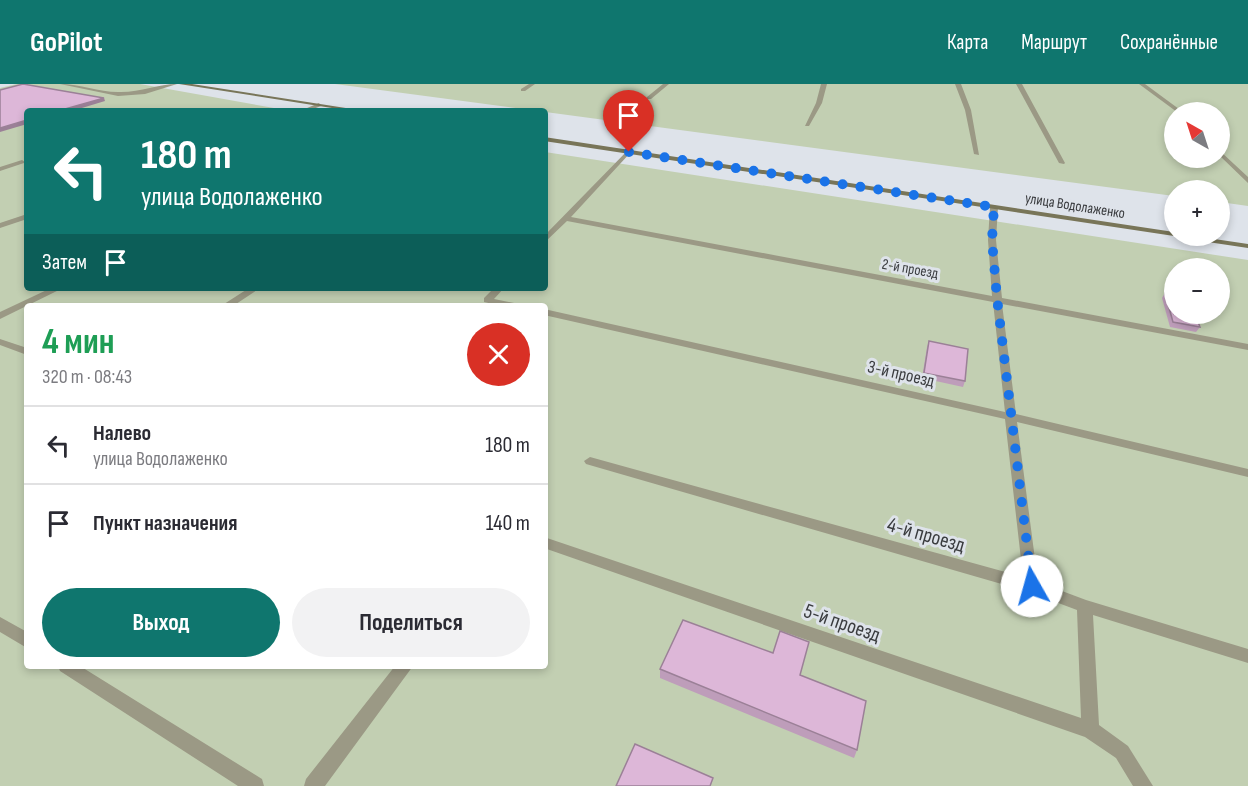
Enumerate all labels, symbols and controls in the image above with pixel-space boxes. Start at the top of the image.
text: GoPilot [30,26,102,59]
text: Карта [947,30,988,55]
text: Маршрут [1021,30,1087,55]
text: Сохранённые [1120,30,1218,55]
pin [603,90,654,152]
icon: arrive [612,99,645,132]
north arrow [1164,102,1230,168]
map controls [1164,102,1230,324]
text: 180 m [141,130,232,181]
icon: left [42,132,120,210]
button: + [1164,180,1230,246]
text: улица Водолаженко [141,181,323,213]
street label: улица Водолаженко [1024,189,1126,223]
icon: arrive [99,246,132,279]
text: Затем [42,249,87,276]
street label: 2-й проезд [880,255,940,283]
button: − [1164,258,1230,324]
text: 4 мин [42,321,114,364]
button: close [467,323,530,386]
street label: 3-й проезд [865,356,937,392]
text: 320 m · 08:43 [42,365,132,389]
text: Налево [93,420,151,447]
icon: left [42,429,75,462]
text: 180 m [485,432,530,459]
text: улица Водолаженко [93,447,228,471]
icon: arrive [42,507,75,540]
text: Пункт назначения [93,510,237,537]
text: 140 m [486,510,530,537]
street label: 4-й проезд [884,512,968,558]
position arrow [1000,554,1064,618]
button: Выход [42,588,280,657]
button: Поделиться [292,588,530,657]
street label: 5-й проезд [801,598,884,648]

